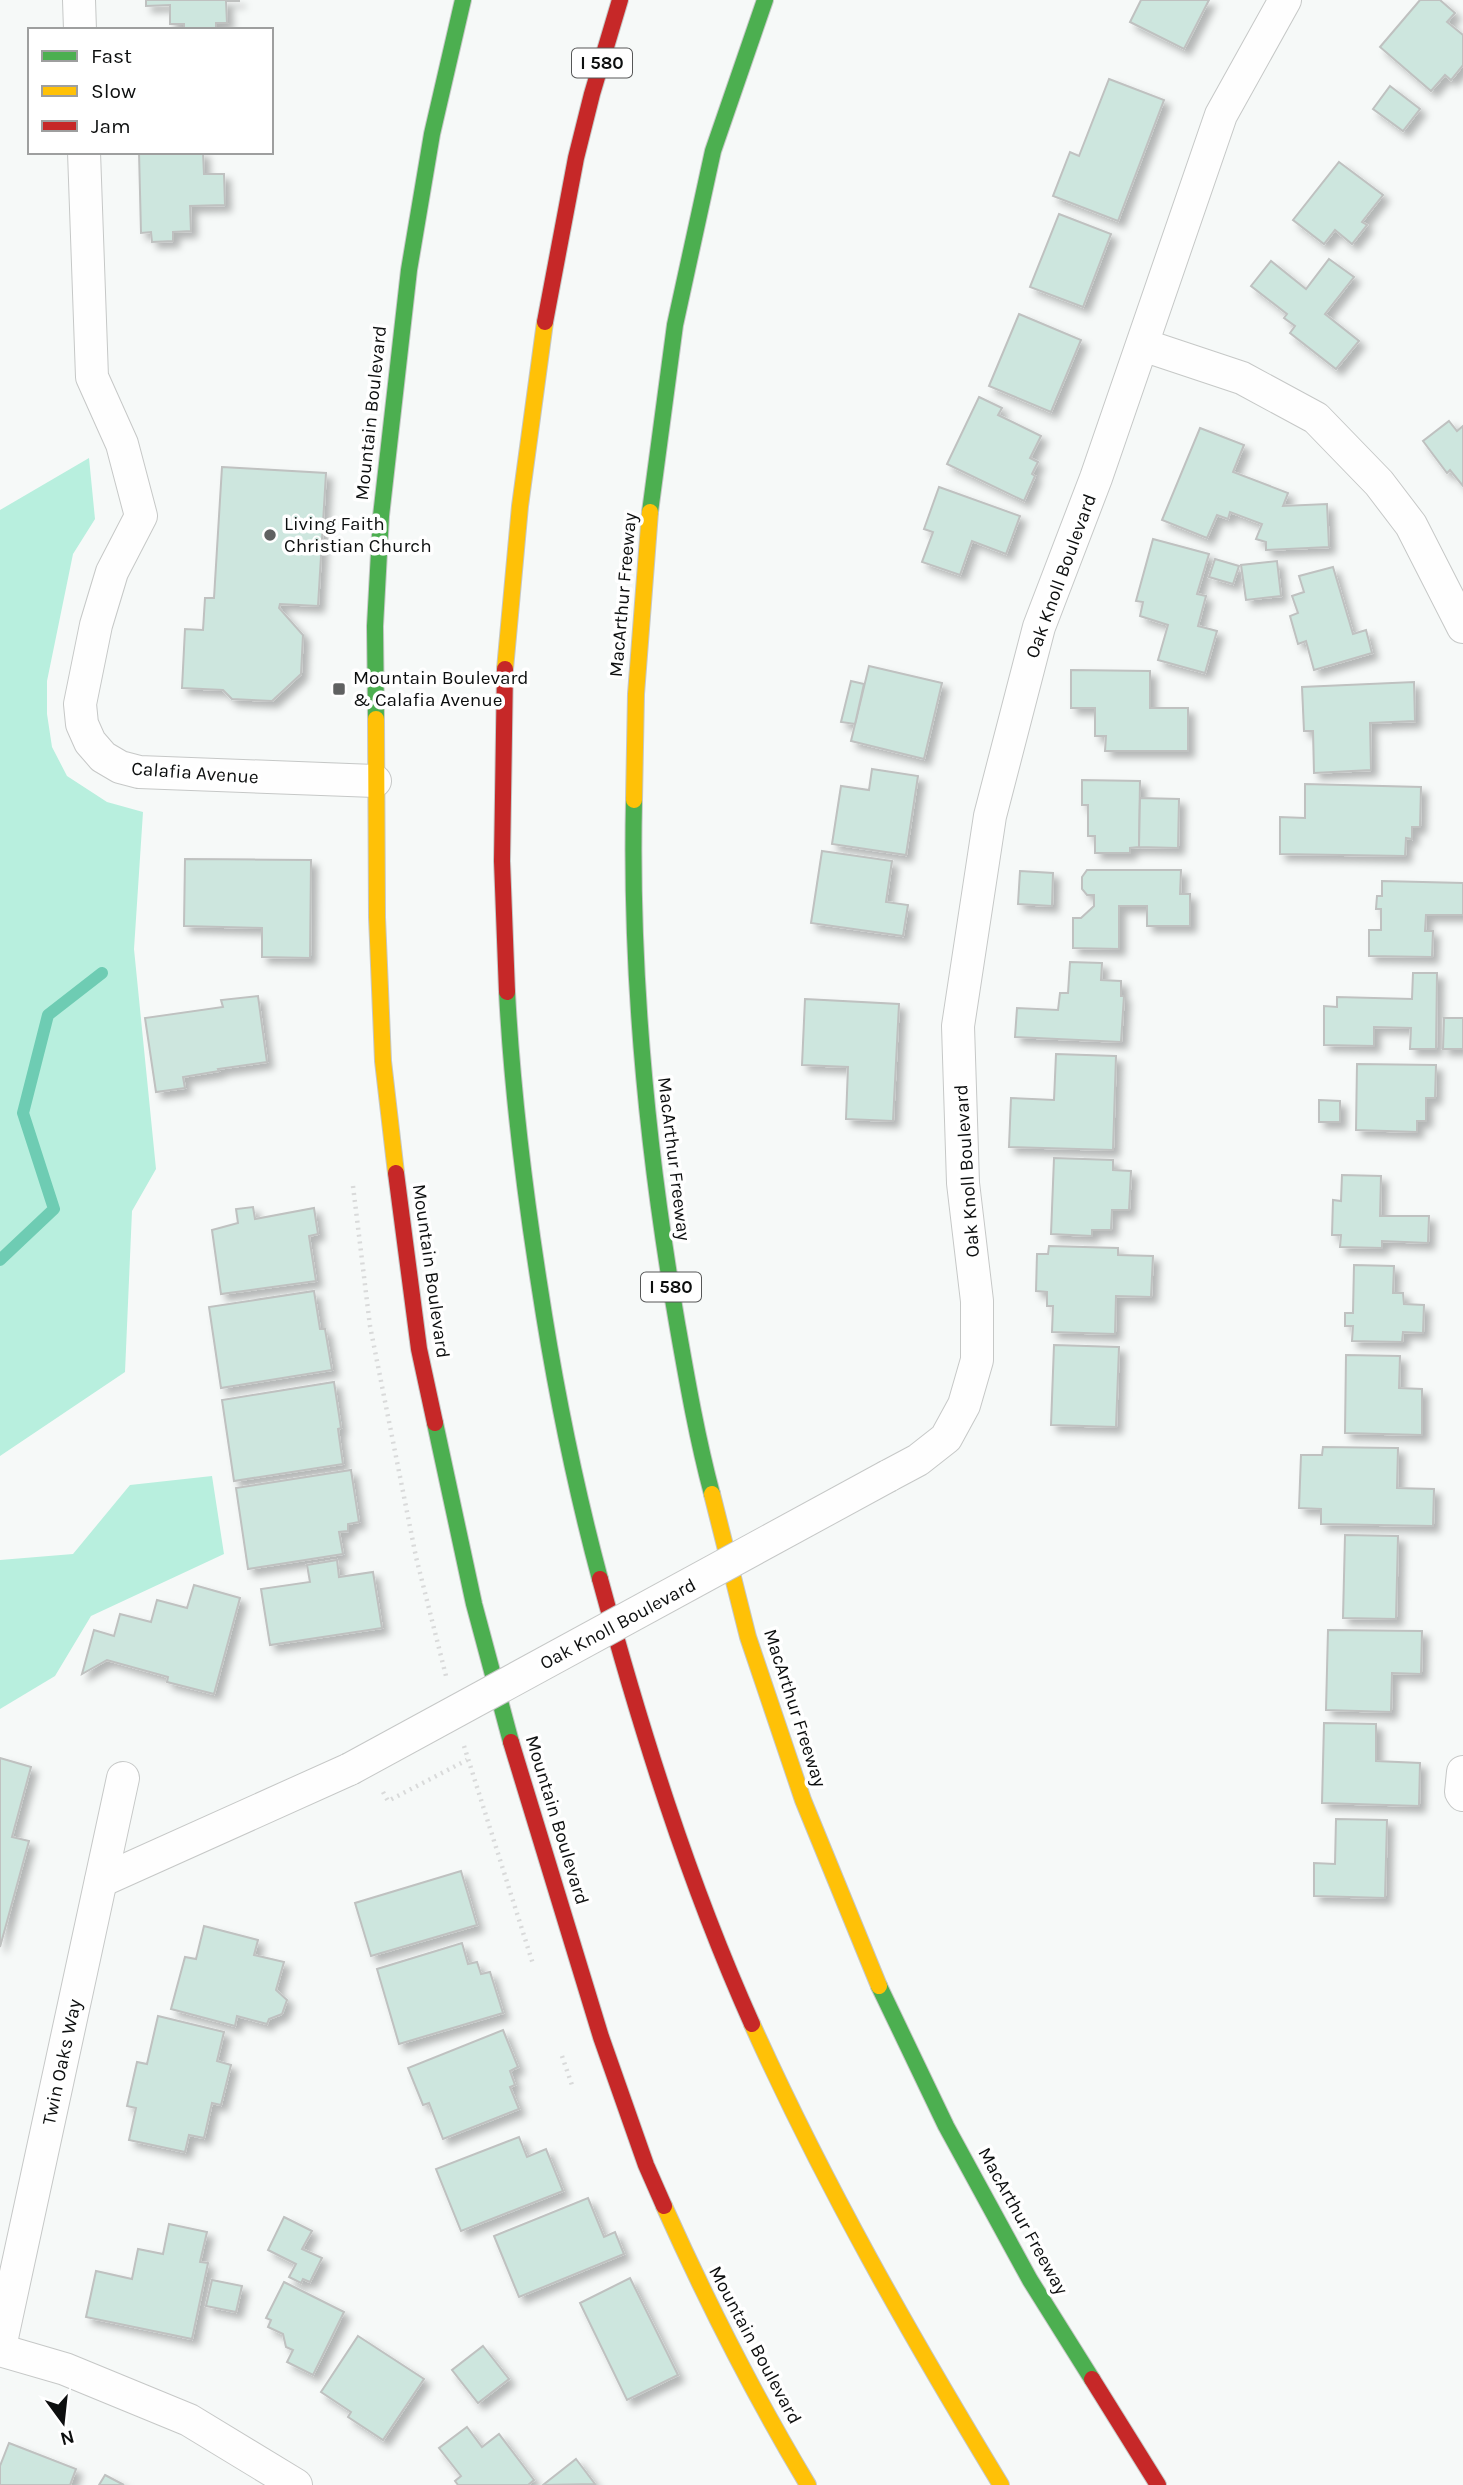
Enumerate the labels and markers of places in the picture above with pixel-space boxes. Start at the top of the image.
place label: Living Faith Christian Church [284,513,432,557]
marker: Living Faith Christian Church [262,527,278,543]
place label: Mountain Boulevard & Calafia Avenue [353,667,529,711]
marker: Mountain Boulevard & Calafia Avenue [331,681,347,697]

